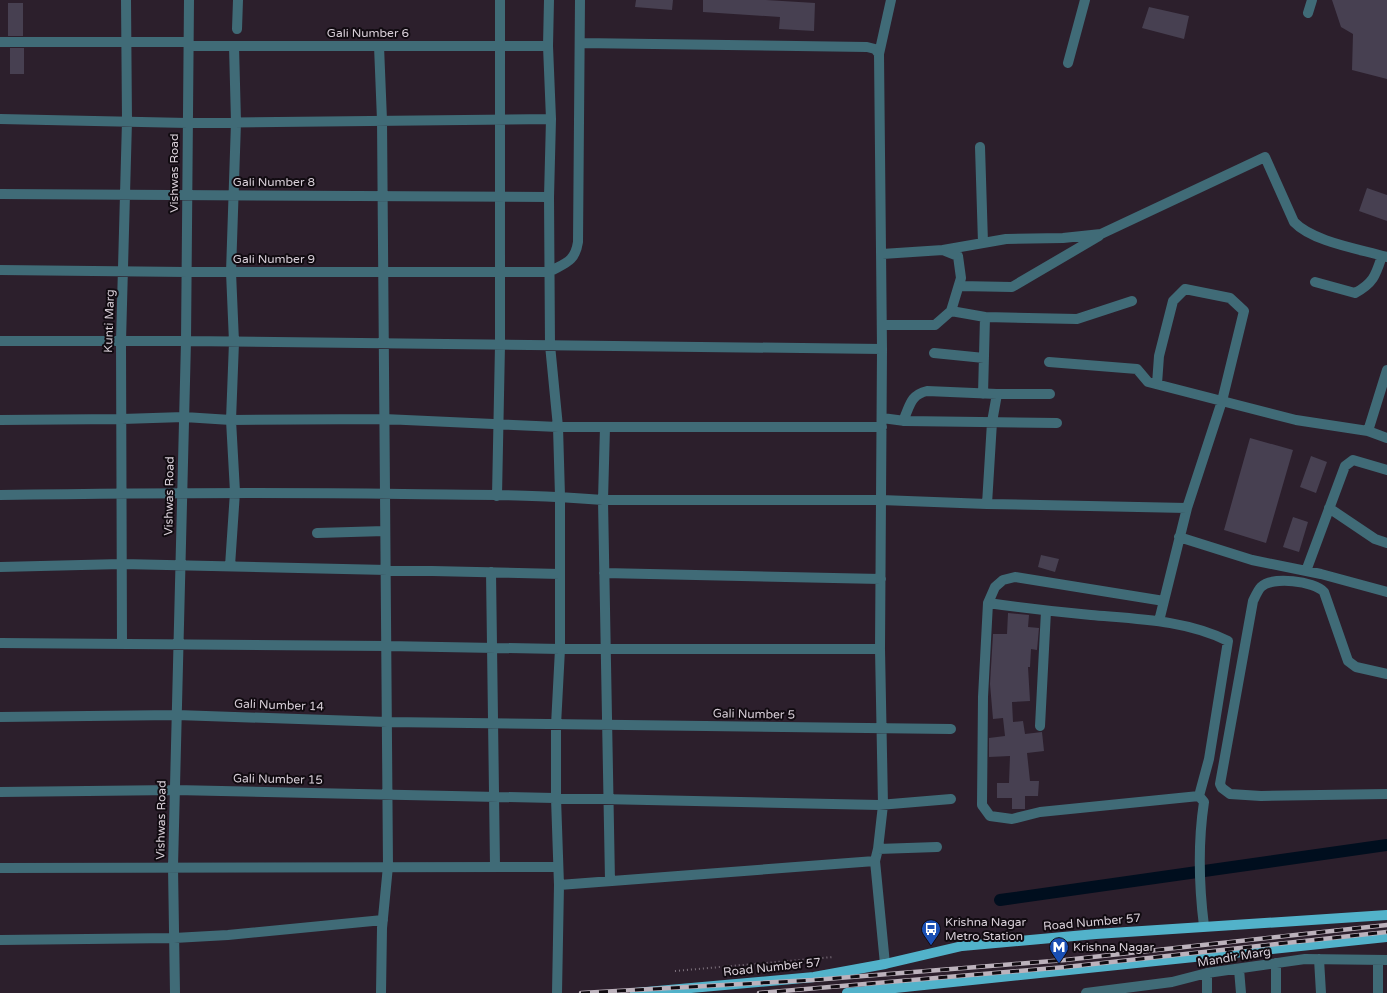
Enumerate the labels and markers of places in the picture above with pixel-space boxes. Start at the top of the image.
place label: Krishna Nagar Metro Station [945,915,1027,943]
bus stop icon: Krishna Nagar Metro Station [920,918,942,946]
metro station icon: Krishna Nagar [1048,936,1070,964]
place label: Krishna Nagar [1073,940,1155,954]

